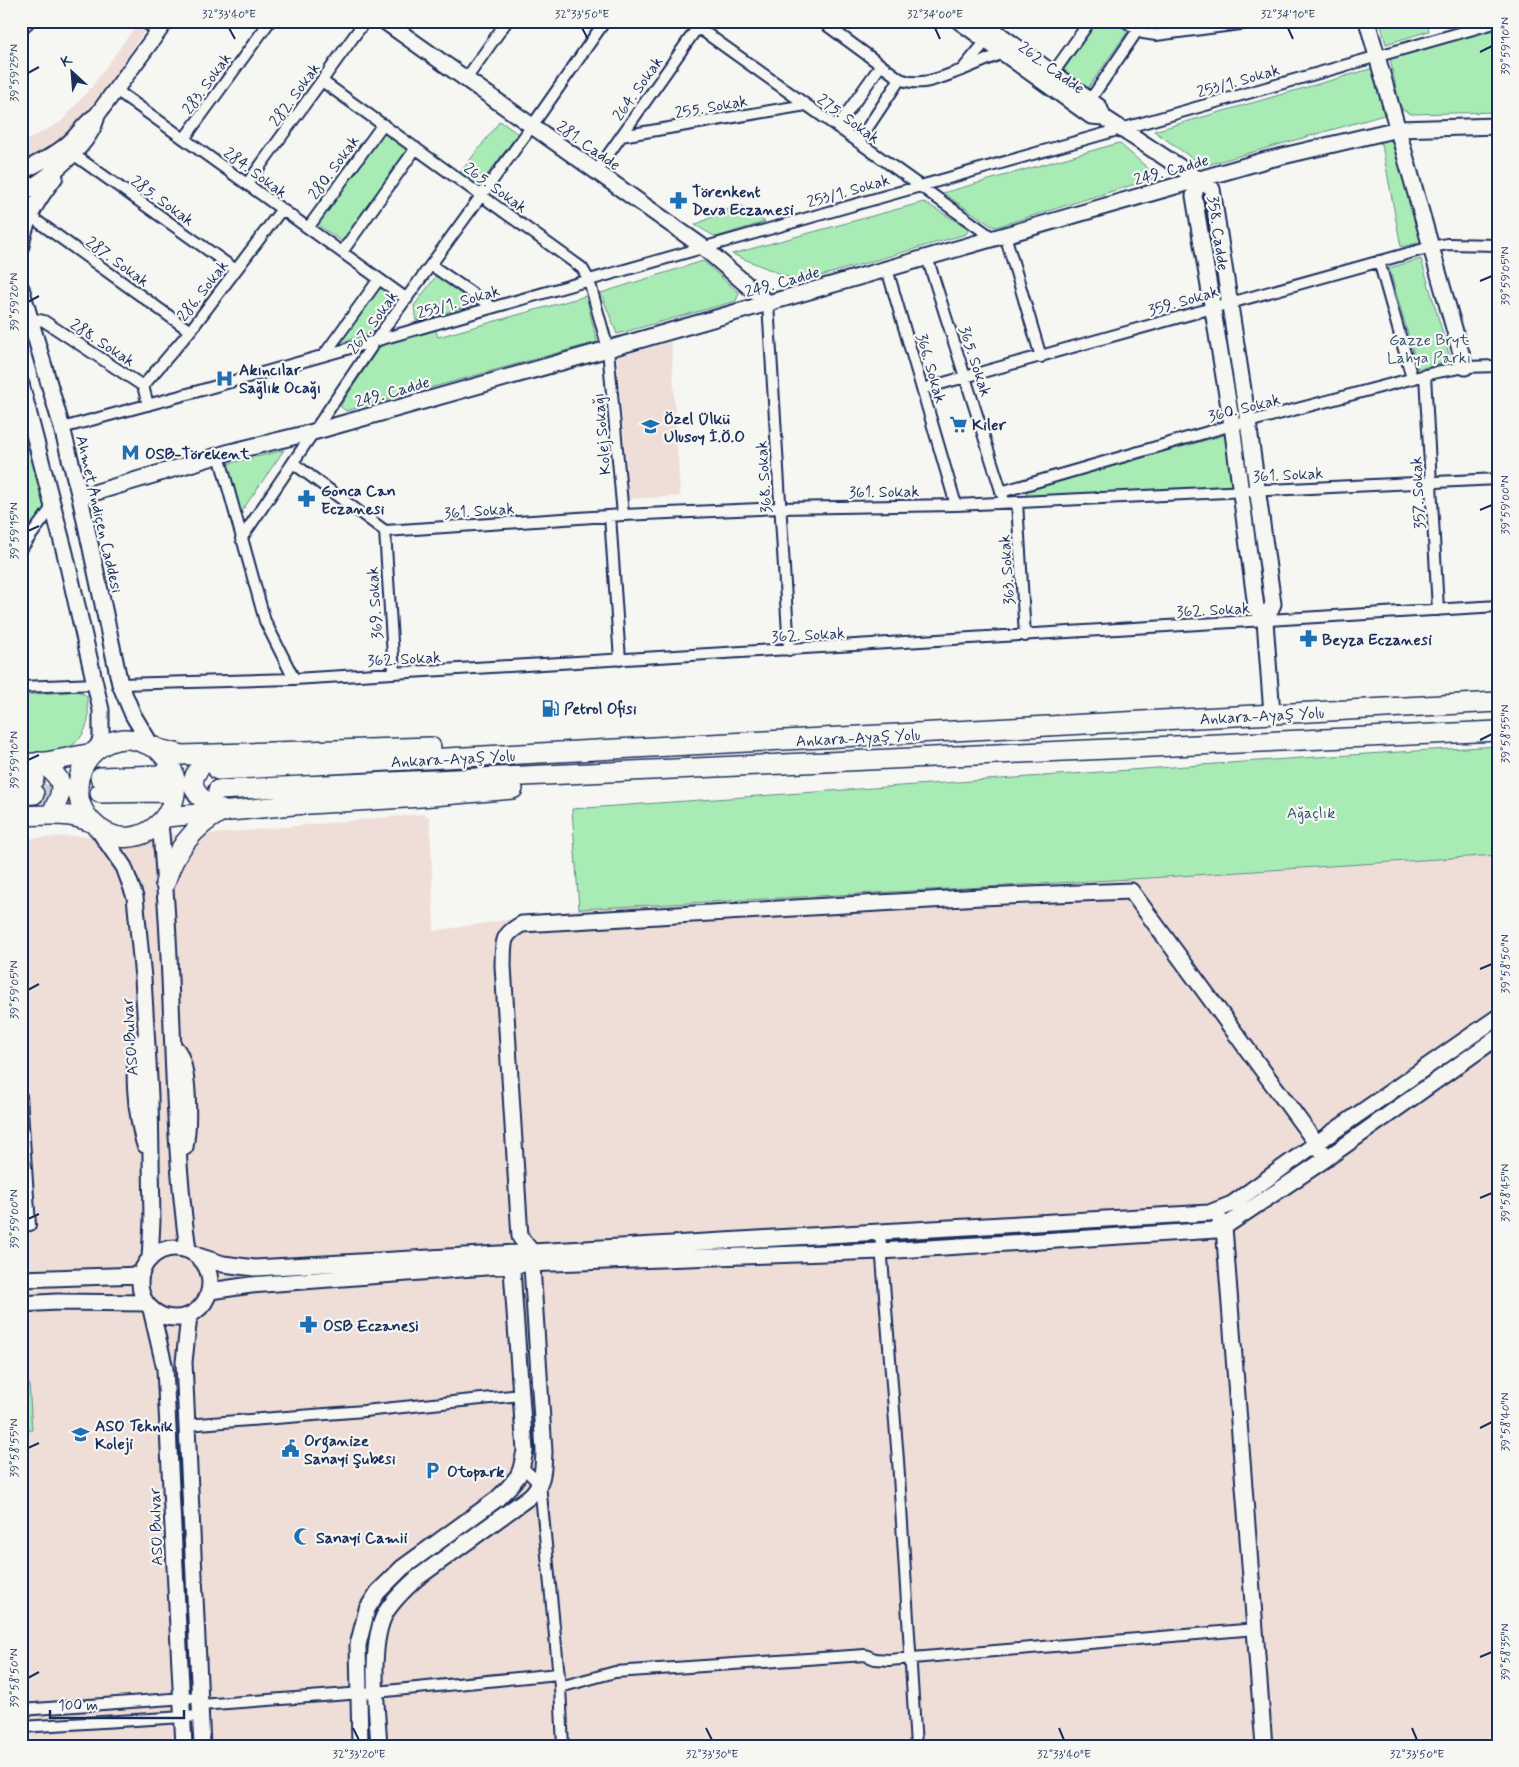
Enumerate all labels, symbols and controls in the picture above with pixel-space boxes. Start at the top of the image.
text: 32°33'40"E [202,7,256,23]
text: 32°33'50"E [555,7,609,23]
text: 32°34'00"E [907,7,963,23]
text: 32°34'10"E [1261,7,1315,23]
text: 39°59'10"N [1498,17,1514,75]
street label: 262. Cadde [1014,37,1088,99]
text: 39°59'25"N [7,44,23,102]
north arrow [48,48,98,98]
street label: 283. Sokak [178,49,237,119]
text: K [58,50,76,71]
street label: 264. Sokak [608,52,668,125]
street label: 282. Sokak [265,59,326,131]
street label: 253/1. Sokak [1195,60,1282,103]
street label: 275. Sokak [812,89,884,149]
street label: 255. Sokak [673,91,749,124]
street label: 281. Cadde [552,116,624,176]
street label: 280. Sokak [304,132,365,204]
street label: 284. Sokak [219,143,291,204]
street label: 249. Cadde [1132,150,1211,191]
street label: 265. Sokak [459,158,531,218]
street label: 253/1. Sokak [805,170,892,213]
street label: 285. Sokak [126,171,198,231]
place label: Törenkent Deva Eczanesi [692,182,794,221]
pharmacy icon: Törenkent Deva Eczanesi [668,190,688,210]
street label: 358. Cadde [1202,194,1233,272]
street label: 287. Sokak [81,232,153,292]
text: 39°59'05"N [1498,246,1514,306]
street label: 286. Sokak [173,256,234,326]
street label: 249. Cadde [743,262,822,303]
text: 39°59'20"N [7,273,23,331]
street label: 253/1. Sokak [415,281,502,324]
street label: 359. Sokak [1146,281,1221,322]
street label: 267. Sokak [343,287,403,359]
street label: 288. Sokak [66,314,139,372]
street label: 365. Sokak [953,323,996,400]
park label: Gazze Bryt Lahya Parkı [1387,330,1471,369]
street label: 366. Sokak [911,331,951,406]
place label: Akıncılar Sağlık Ocağı [239,360,321,400]
hospital icon: Akıncılar Sağlık Ocağı [215,368,235,388]
street label: 249. Cadde [353,372,432,413]
street label: 360. Sokak [1206,389,1283,428]
street label: Kolej Sokağı [588,392,617,476]
place label: Özel Ülkü Ulusoy İ.Ö.O [664,409,745,448]
supermarket icon: Kiler [948,414,968,434]
place label: Kiler [972,415,1006,436]
school or university icon: Özel Ülkü Ulusoy İ.Ö.O [640,417,660,437]
street label: Ahmet Andiçen Caddesi [70,433,127,596]
street label: 368. Sokak [751,440,778,514]
metro station icon: OSB-Törekent [121,443,141,463]
place label: OSB-Törekent [145,444,250,465]
street label: 357. Sokak [1406,456,1431,530]
street label: 361. Sokak [1252,463,1324,488]
text: 39°59'00"N [1498,475,1514,535]
place label: Gonca Can Eczanesi [321,481,396,520]
street label: 361. Sokak [849,481,919,504]
pharmacy icon: Gonca Can Eczanesi [297,489,317,509]
street label: 361. Sokak [443,499,515,524]
text: 39°59'15"N [7,502,23,560]
street label: 363. Sokak [995,534,1020,606]
street label: 369. Sokak [362,566,389,640]
street label: 362. Sokak [1176,598,1251,623]
street label: 362. Sokak [771,623,846,648]
pharmacy icon: Beyza Eczanesi [1298,629,1318,649]
place label: Beyza Eczanesi [1322,630,1432,651]
street label: 362. Sokak [367,647,442,672]
fuel station icon: Petrol Ofisi [540,698,560,718]
place label: Petrol Ofisi [564,699,637,720]
street label: Ankara-Ayaş Yolu [1199,703,1325,730]
text: 39°58'55"N [1498,705,1514,763]
street label: Ankara-Ayaş Yolu [795,725,921,752]
text: 39°59'10"N [7,731,23,789]
street label: Ankara-Ayaş Yolu [390,746,516,773]
park label: Ağaçlık [1287,803,1335,824]
text: 39°58'50"N [1498,934,1514,994]
text: 39°59'05"N [7,960,23,1020]
street label: ASO Bulvar [117,997,144,1077]
text: 39°58'45"N [1498,1164,1514,1222]
text: 39°59'00"N [7,1189,23,1249]
pharmacy icon: OSB Eczanesi [299,1315,319,1335]
place label: OSB Eczanesi [323,1316,419,1337]
text: 39°58'40"N [1498,1392,1514,1452]
place label: ASO Teknik Koleji [95,1416,174,1455]
text: 39°58'55"N [7,1419,23,1477]
school or university icon: ASO Teknik Koleji [71,1424,91,1444]
place label: Organize Sanayi Şubesi [304,1431,396,1470]
public building icon: Organize Sanayi Şubesi [280,1439,300,1459]
parking icon: Otopark [423,1461,443,1481]
place label: Otopark [447,1462,504,1483]
street label: ASO Bulvar [145,1487,168,1566]
mosque icon: Sanayi Camii [292,1527,312,1547]
place label: Sanayi Camii [316,1528,408,1549]
text: 39°58'35"N [1498,1623,1514,1681]
text: 39°58'50"N [7,1648,23,1708]
scale bar [50,1687,184,1719]
text: 100 m [58,1696,98,1716]
text: 32°33'20"E [333,1747,385,1763]
text: 32°33'30"E [686,1747,738,1763]
text: 32°33'40"E [1037,1747,1091,1763]
text: 32°33'50"E [1390,1747,1444,1763]

